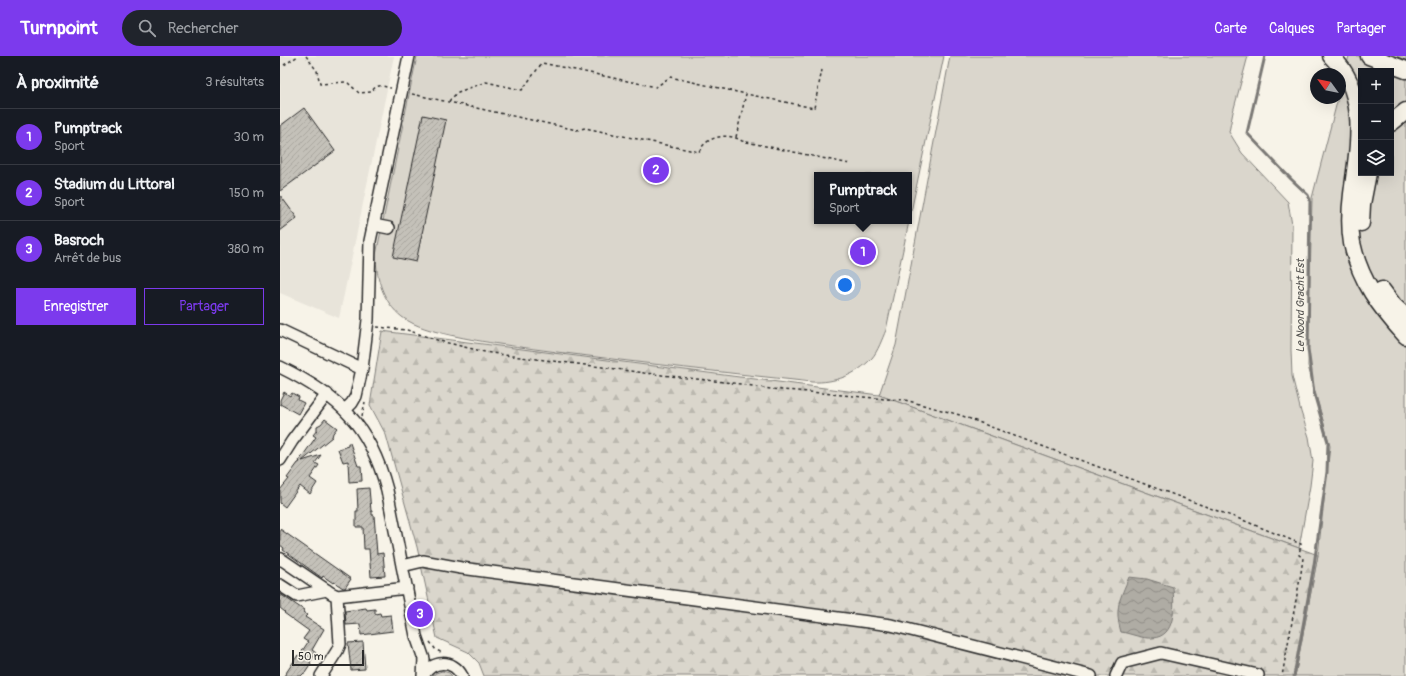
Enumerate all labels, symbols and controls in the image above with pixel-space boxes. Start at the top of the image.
search box [122,10,402,46]
text: Turnpoint [20,16,98,40]
icon: search [136,17,158,39]
text: Rechercher [168,19,239,38]
text: Carte [1214,20,1247,37]
text: Calques [1269,20,1314,37]
text: Partager [1336,20,1386,37]
north arrow [1310,68,1346,104]
map controls [1358,68,1394,176]
button: + [1358,68,1394,104]
text: À proximité [16,72,99,93]
text: 3 résultats [205,74,264,90]
button: − [1358,104,1394,140]
text: Pumptrack [54,119,122,138]
text: 1 [26,129,32,145]
text: 30 m [234,129,264,145]
text: Sport [54,138,85,154]
button: layers [1358,140,1394,176]
pin: 2 [643,155,669,185]
popup [814,172,912,224]
text: Stadium du Littoral [54,175,175,194]
text: Pumptrack [829,181,897,200]
text: 2 [25,185,33,201]
text: 150 m [229,185,264,201]
text: Sport [54,194,85,210]
text: Sport [829,200,860,216]
text: Basroch [54,231,104,250]
pin: 1 [850,237,876,267]
text: 3 [25,241,33,257]
text: 380 m [227,241,264,257]
text: Arrêt de bus [54,250,121,266]
water label: Le Noord Gracht Est [1294,258,1307,353]
your location [835,275,855,295]
button: Enregistrer [16,288,136,325]
button: Partager [144,288,264,325]
pin: 3 [407,599,433,629]
scale bar [292,648,364,667]
text: 50 m [298,650,324,663]

